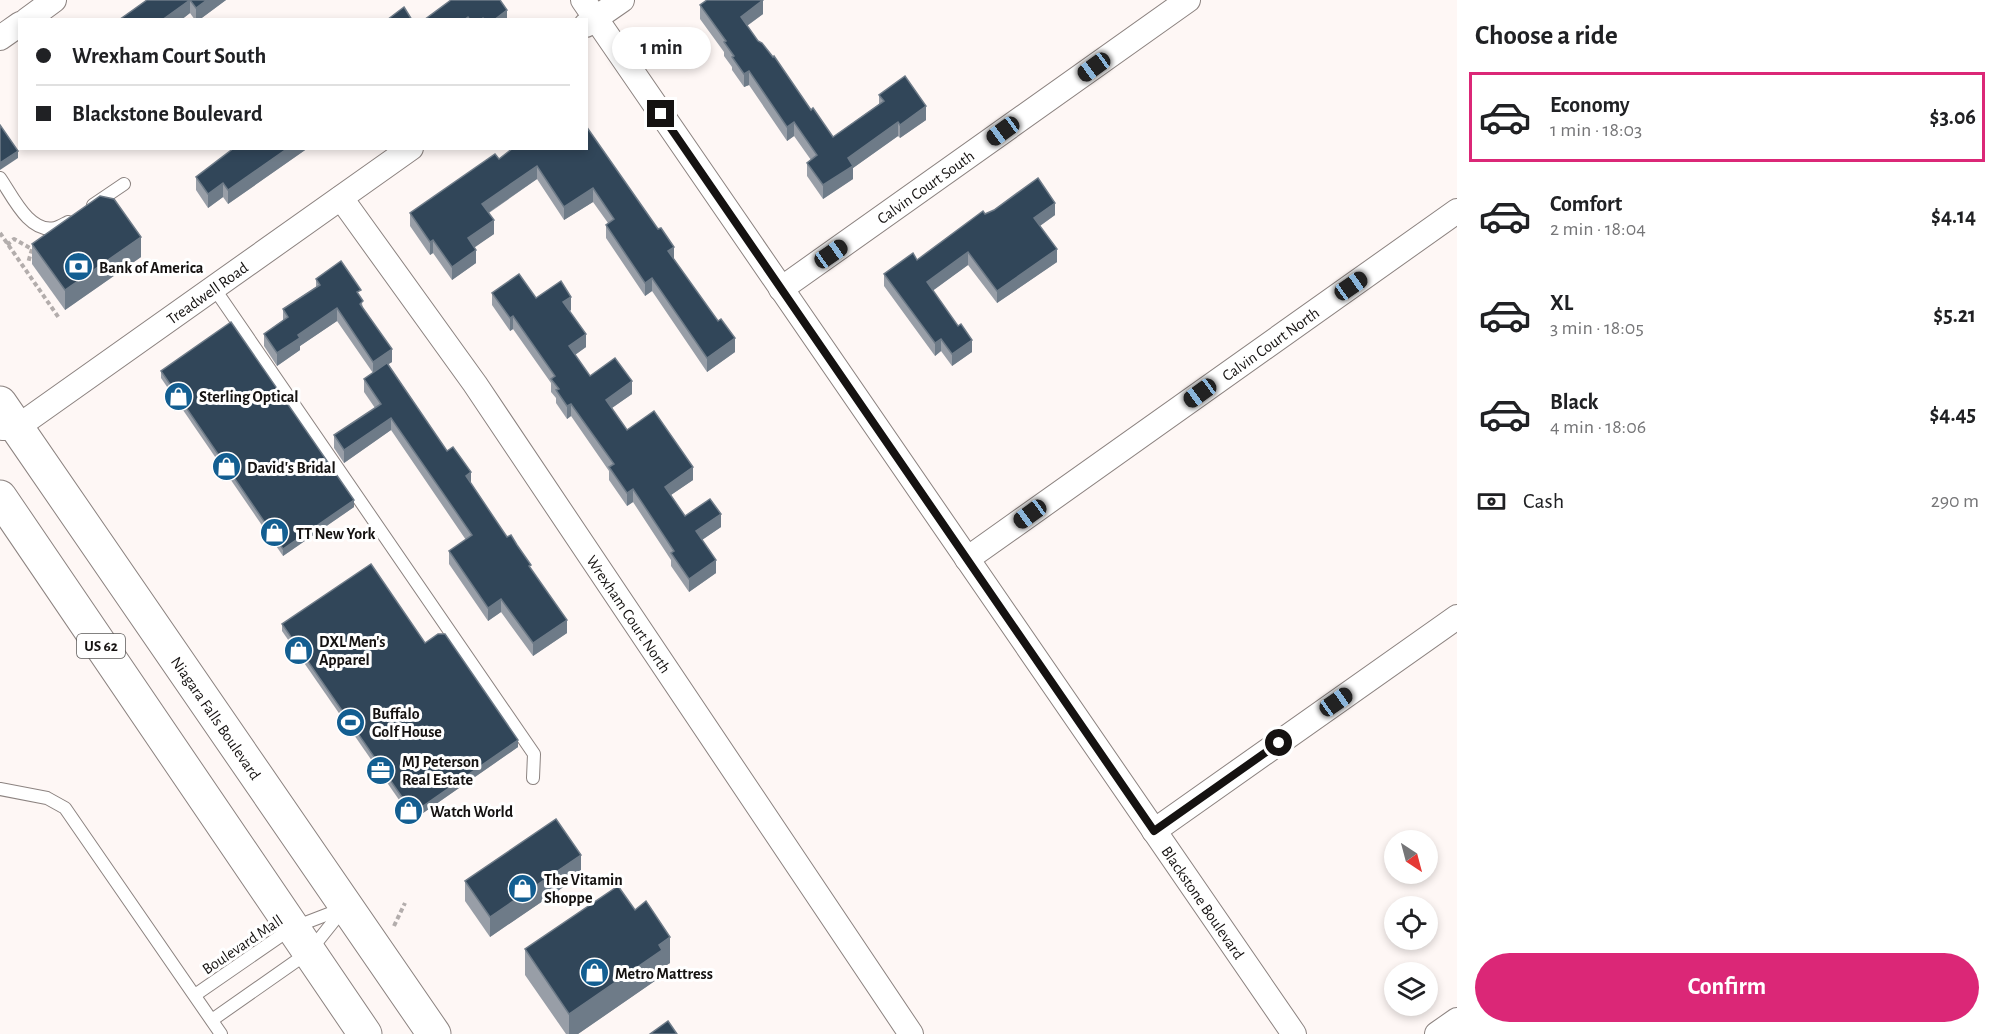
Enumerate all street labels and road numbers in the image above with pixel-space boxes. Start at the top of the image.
street label: Calvin Court South [874,148,977,227]
street label: Treadwell Road [164,259,251,328]
street label: Calvin Court North [1219,305,1322,384]
street label: Wrexham Court North [583,553,673,676]
road number: US 62 [77,634,125,658]
street label: Niagara Falls Boulevard [168,654,263,783]
street label: Blackstone Boulevard [1158,843,1247,962]
street label: Boulevard Mall [199,912,286,978]

